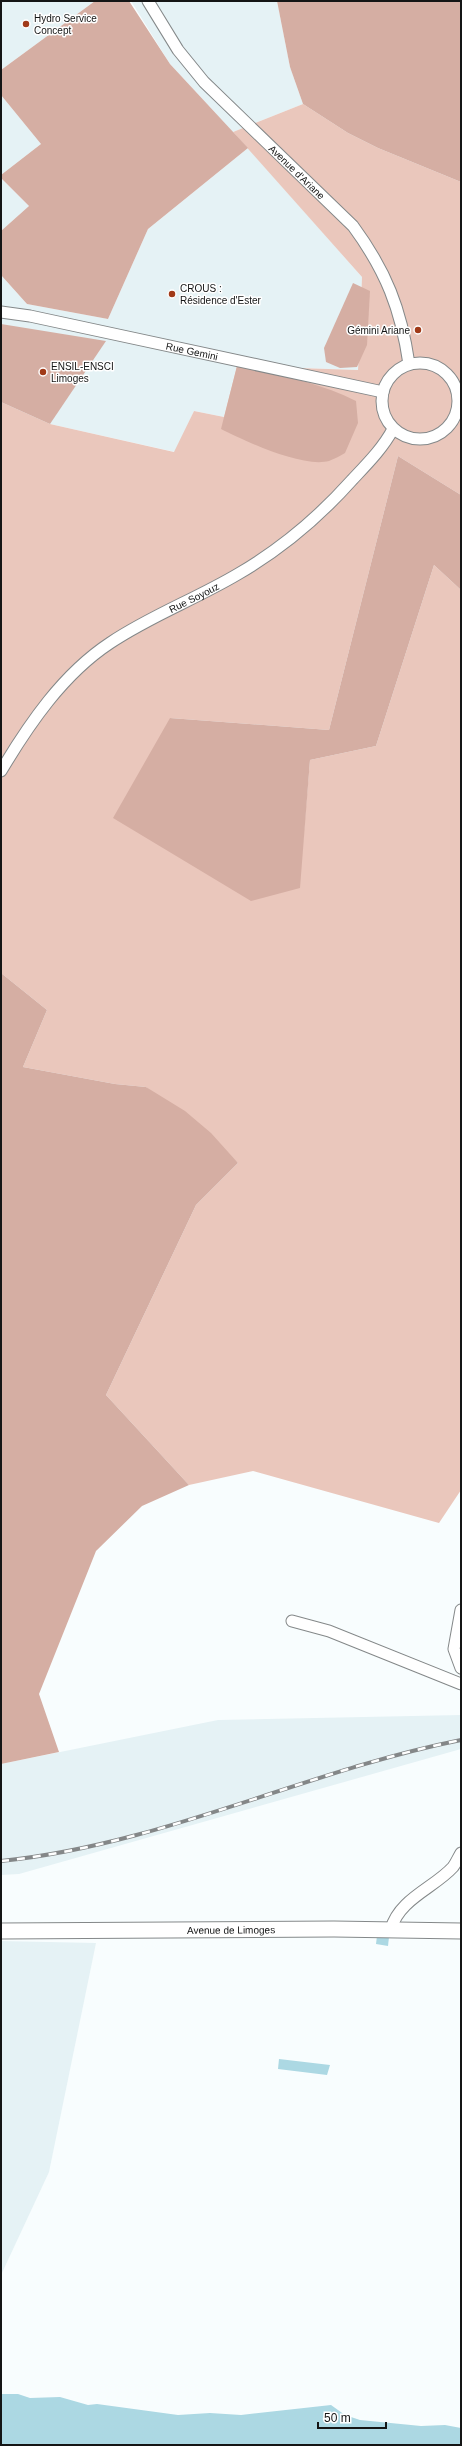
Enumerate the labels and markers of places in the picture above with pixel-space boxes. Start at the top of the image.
place label: Hydro Service Concept [34,13,97,36]
marker: Hydro Service Concept [21,19,31,29]
place label: CROUS : Résidence d'Ester [180,283,262,306]
marker: CROUS : Résidence d'Ester [167,289,177,299]
place label: Gémini Ariane [347,325,410,336]
marker: Gémini Ariane [413,325,423,335]
place label: ENSIL-ENSCI Limoges [51,361,114,384]
marker: ENSIL-ENSCI Limoges [38,367,48,377]

